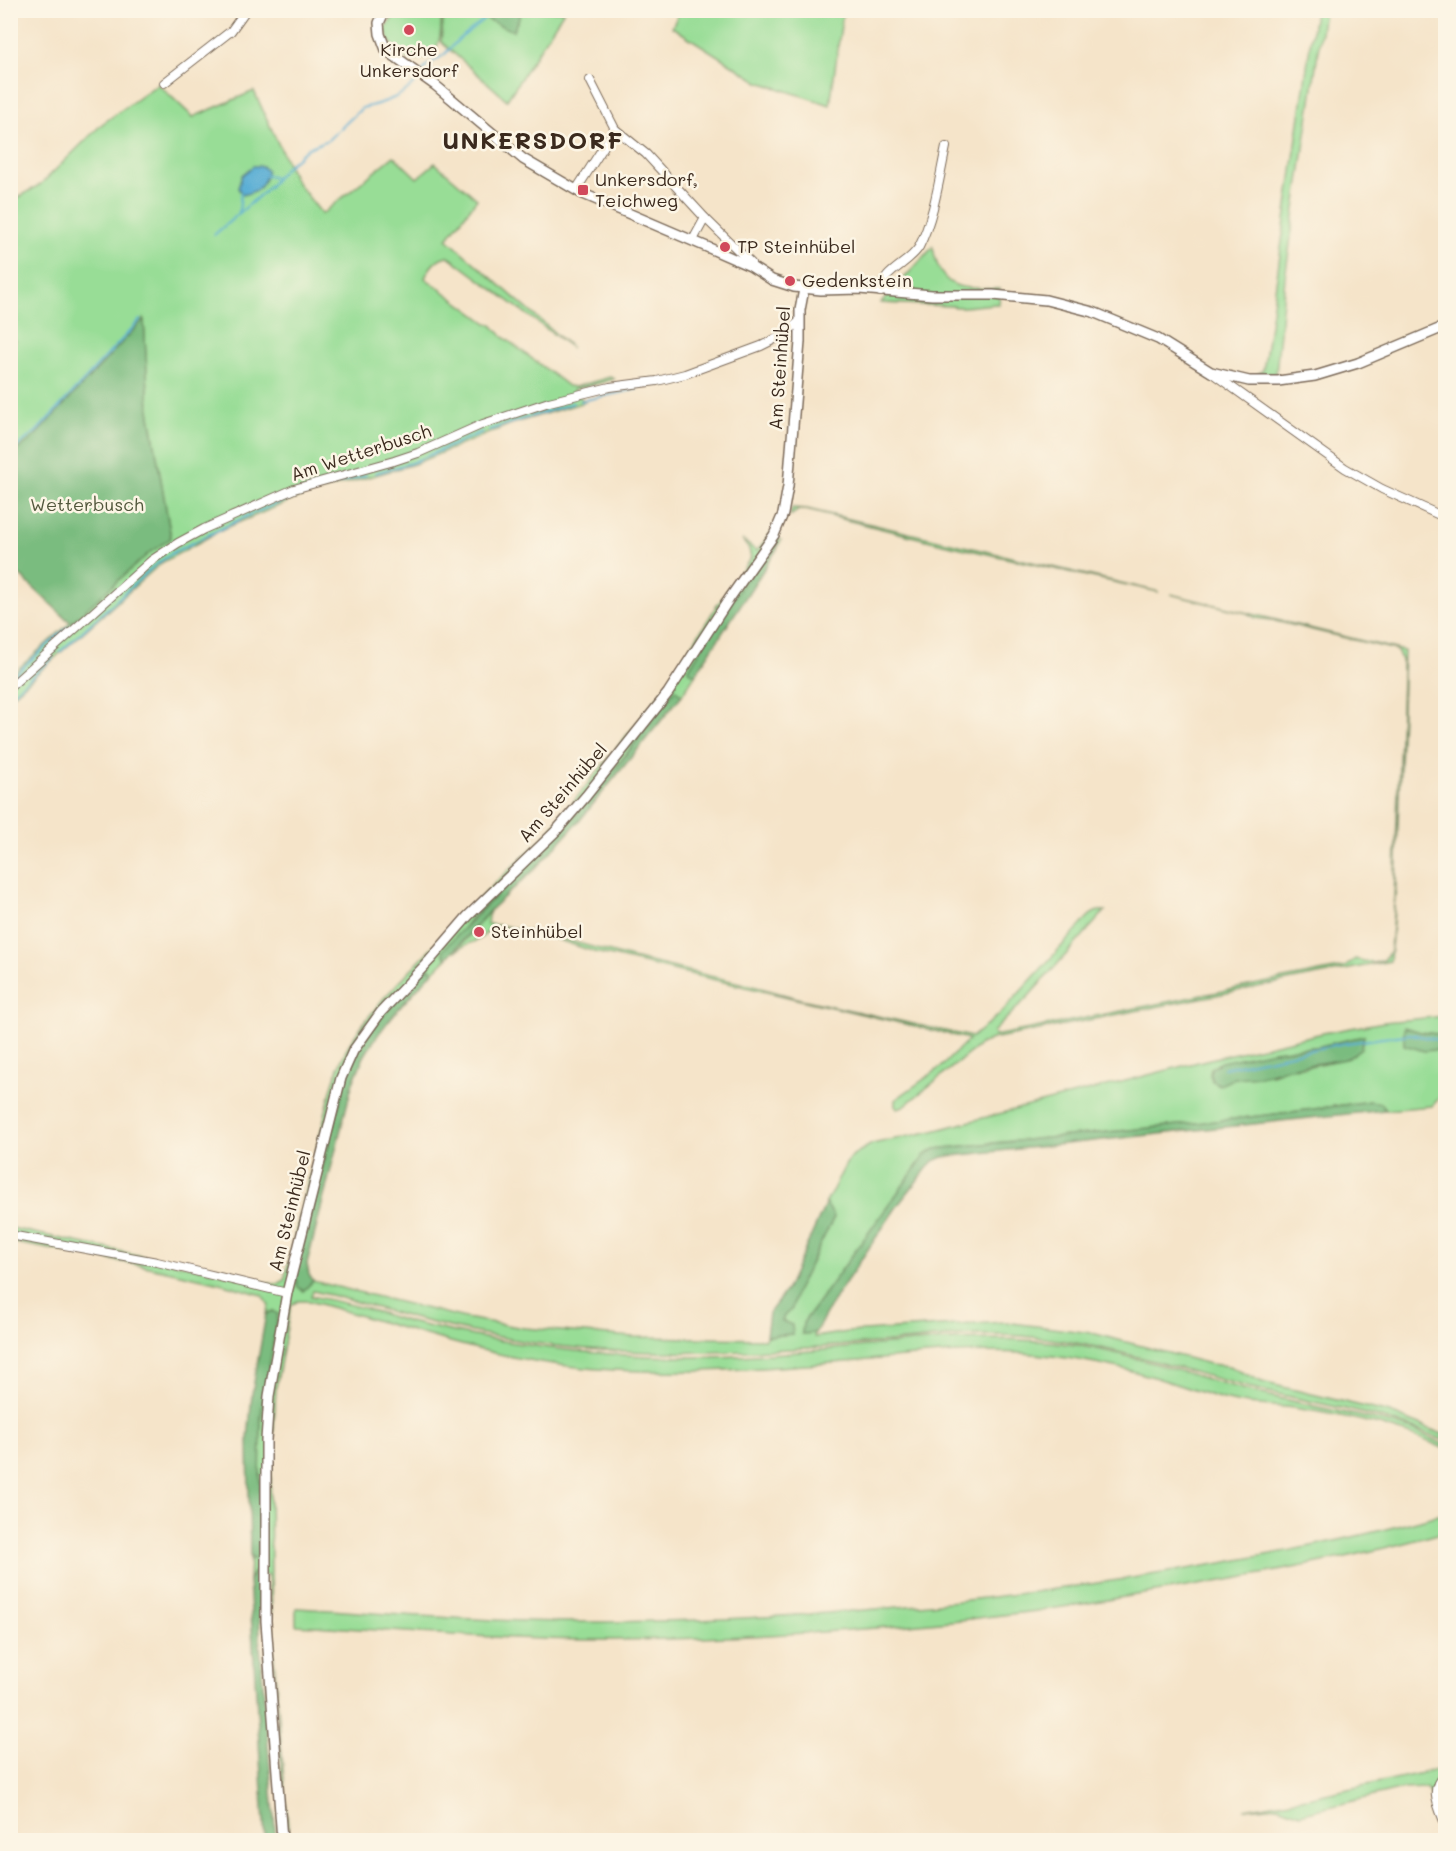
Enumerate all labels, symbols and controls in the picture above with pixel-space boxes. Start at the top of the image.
marker: Kirche Unkersdorf [402,23,416,37]
place label: Kirche Unkersdorf [360,37,459,82]
district label: UNKERSDORF [442,124,624,155]
place label: Unkersdorf, Teichweg [595,167,698,212]
marker: Unkersdorf, Teichweg [576,183,590,197]
place label: TP Steinhübel [737,234,856,258]
marker: TP Steinhübel [718,240,732,254]
place label: Gedenkstein [802,268,912,292]
marker: Gedenkstein [783,274,797,288]
street label: Am Steinhübel [763,305,795,431]
street label: Am Wetterbusch [287,418,434,486]
park label: Wetterbusch [30,492,144,516]
street label: Am Steinhübel [512,738,612,847]
place label: Steinhübel [491,919,583,943]
marker: Steinhübel [472,925,486,939]
street label: Am Steinhübel [262,1148,316,1274]

